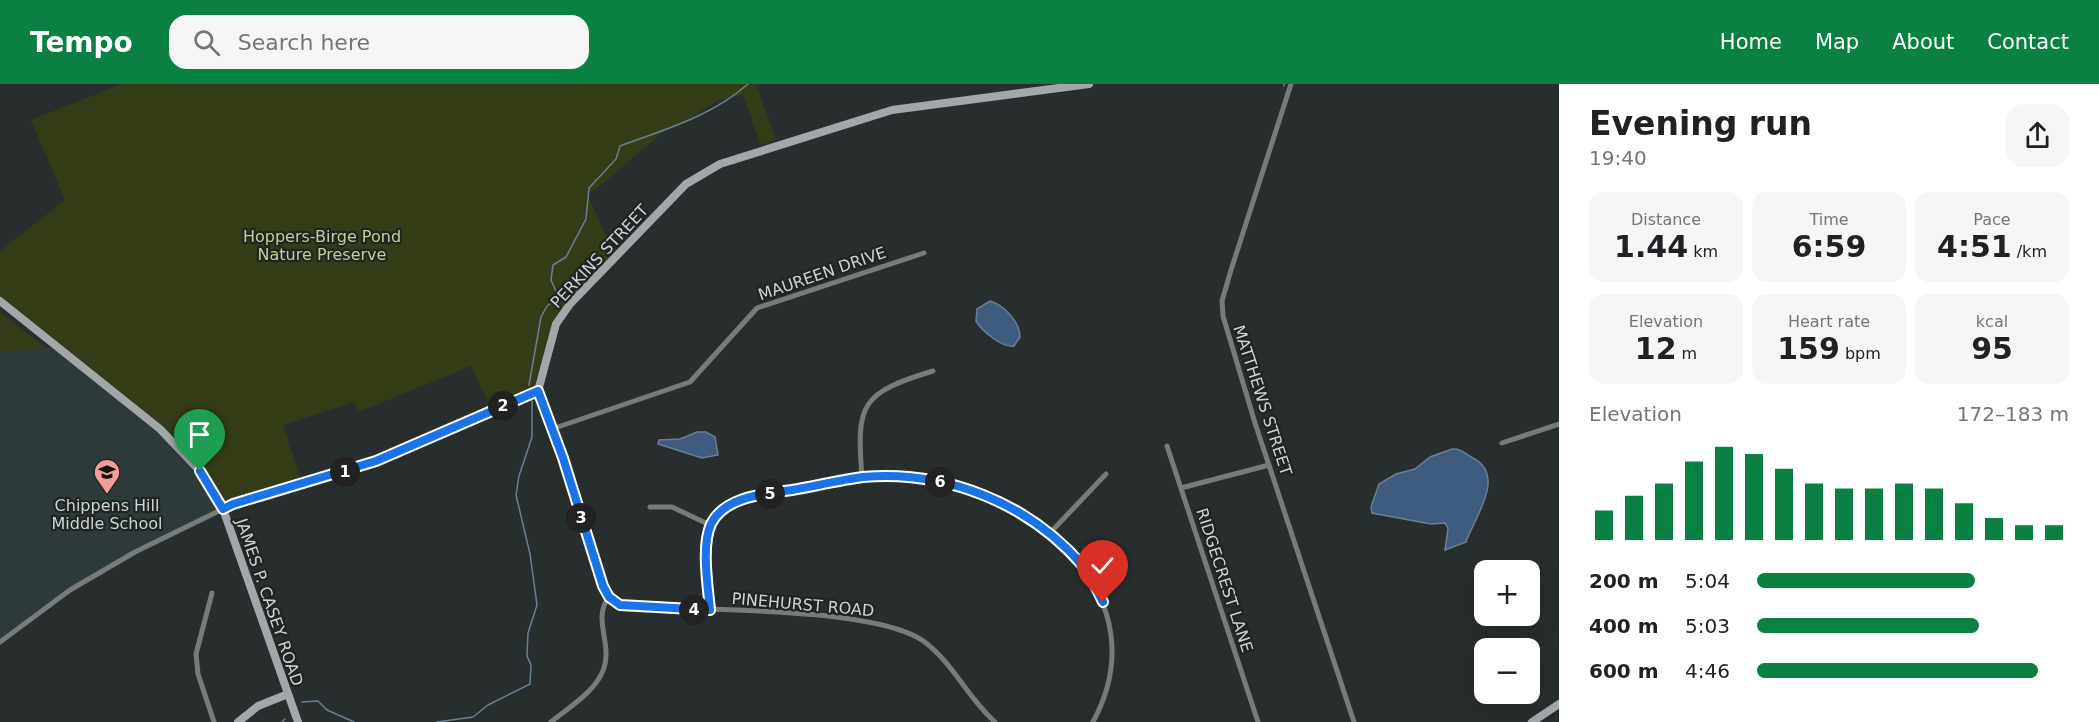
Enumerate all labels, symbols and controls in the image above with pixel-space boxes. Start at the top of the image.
search box [169,15,589,69]
text: Tempo [30,26,133,59]
icon: search [190,26,223,59]
text: Search here [238,30,370,55]
text: Home [1720,30,1782,54]
text: Map [1815,30,1859,54]
text: About [1892,30,1954,54]
text: Contact [1987,30,2069,54]
text: Evening run [1589,104,1812,143]
button: share [2006,104,2069,167]
text: 19:40 [1589,146,1647,170]
street label: PERKINS STREET [547,201,652,312]
text: Distance [1631,210,1701,229]
text: Time [1809,210,1849,229]
text: Pace [1973,210,2011,229]
park label: Hoppers-Birge Pond Nature Preserve [243,227,401,264]
text: 1.44 [1614,229,1688,264]
text: 6:59 [1792,229,1866,264]
text: 4:51 [1937,229,2012,264]
text: km [1688,242,1718,261]
text: /km [2012,242,2047,261]
street label: MAUREEN DRIVE [756,243,889,304]
text: Elevation [1629,312,1703,331]
text: Heart rate [1788,312,1870,331]
text: kcal [1976,312,2008,331]
street label: MATTHEWS STREET [1229,323,1296,478]
text: 12 [1635,331,1677,366]
text: 159 [1777,331,1840,366]
text: 95 [1971,331,2013,366]
text: m [1677,344,1697,363]
text: bpm [1840,344,1881,363]
pin: 2 [488,391,518,421]
text: 2 [497,396,509,415]
text: Elevation [1589,402,1682,426]
text: 172–183 m [1957,402,2069,426]
pin [174,409,225,471]
icon: arrive [183,418,216,451]
school or university icon: Chippens Hill Middle School [92,457,122,495]
pin: 1 [330,457,360,487]
text: 1 [339,462,351,481]
pin: 6 [925,467,955,497]
text: 6 [934,472,946,491]
pin: 5 [755,479,785,509]
text: 5 [764,484,776,503]
place label: Chippens Hill Middle School [51,496,163,533]
pin: 3 [566,503,596,533]
street label: RIDGECREST LANE [1192,506,1257,655]
text: 3 [575,508,587,527]
street label: JAMES P. CASEY ROAD [232,515,307,688]
pin [1077,540,1128,602]
icon: check [1086,549,1119,582]
map controls [1474,560,1540,704]
button: + [1474,560,1540,626]
text: 200 m [1589,569,1659,593]
text: 5:04 [1685,569,1730,593]
street label: PINEHURST ROAD [731,589,875,620]
pin: 4 [679,595,709,625]
text: 4 [688,600,700,619]
text: 400 m [1589,614,1659,638]
text: 5:03 [1685,614,1730,638]
button: − [1474,638,1540,704]
text: 600 m [1589,659,1659,683]
text: 4:46 [1685,659,1730,683]

